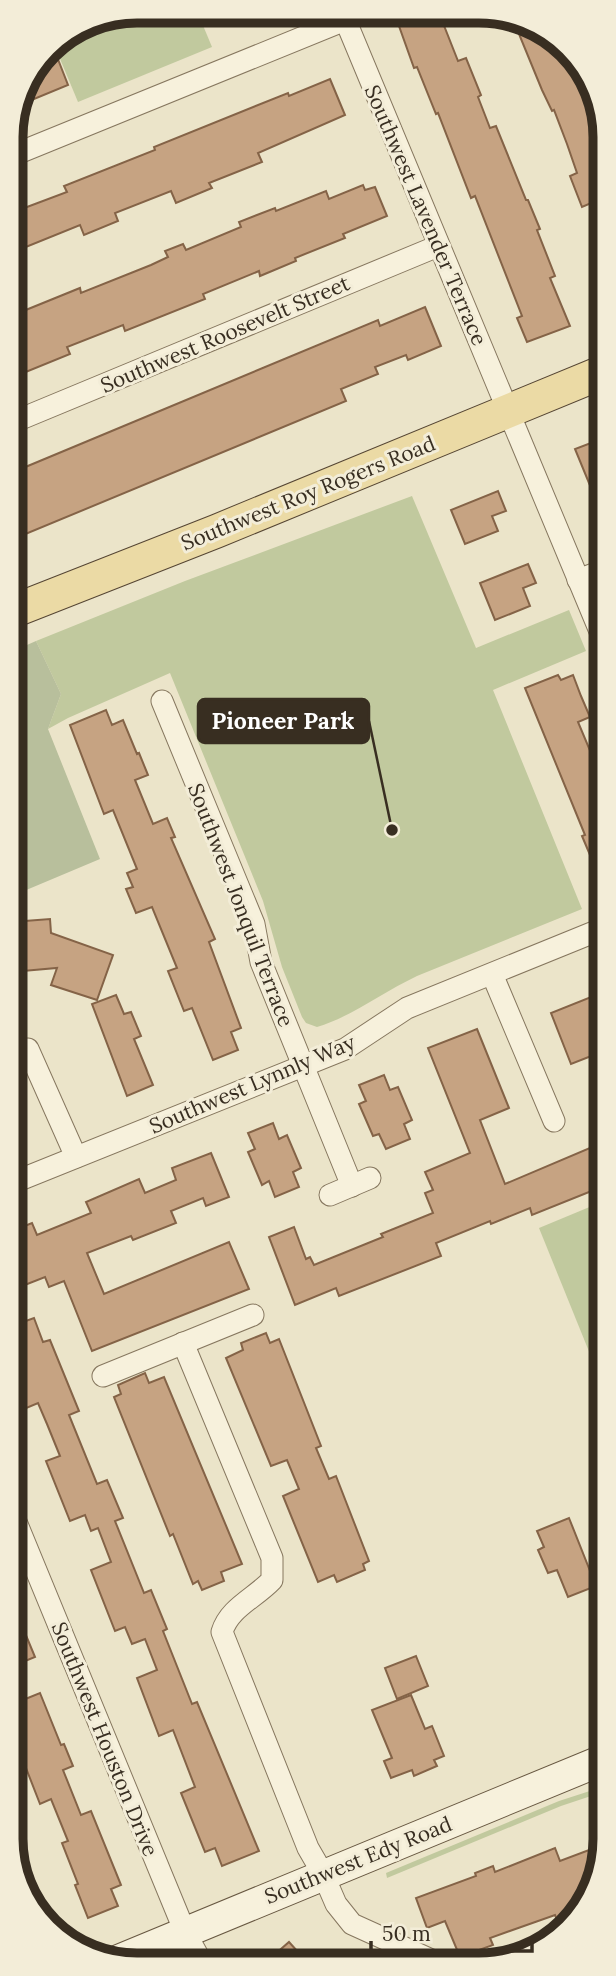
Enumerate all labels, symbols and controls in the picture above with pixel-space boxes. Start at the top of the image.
street label: Southwest Lavender Terrace [359,81,493,349]
street label: Southwest Roosevelt Street [96,269,354,399]
street label: Southwest Roy Rogers Road [177,430,439,556]
callout: Pioneer Park [198,699,369,743]
text: Pioneer Park [212,706,355,735]
street label: Southwest Jonquil Terrace [182,780,300,1030]
street label: Southwest Lynnly Way [145,1028,359,1140]
street label: Southwest Houston Drive [46,1618,164,1860]
street label: Southwest Edy Road [260,1810,456,1910]
scale bar [371,1910,532,1954]
text: 50 m [382,1920,431,1947]

